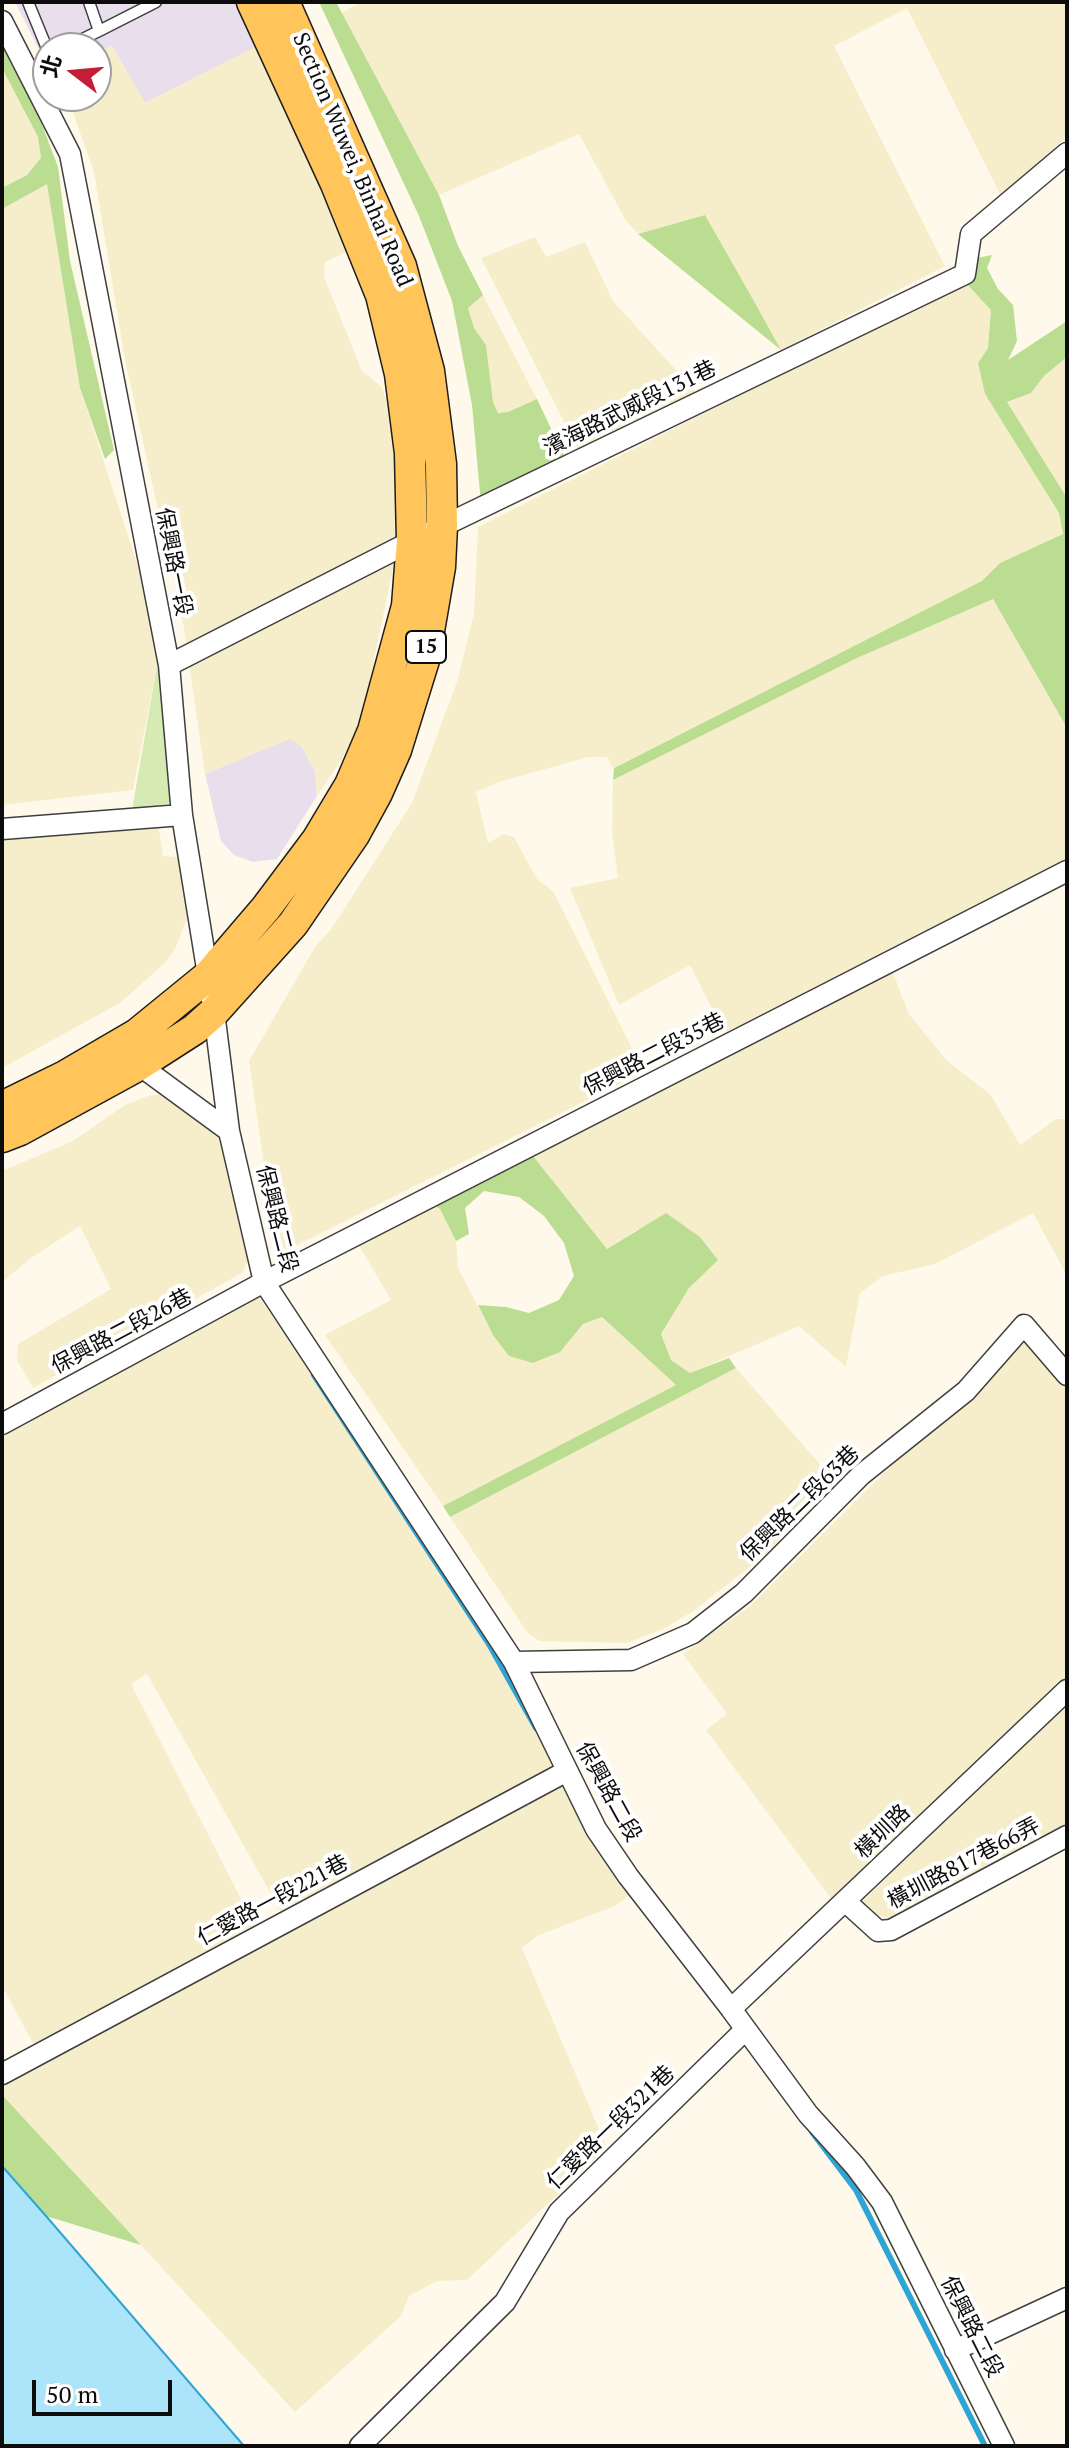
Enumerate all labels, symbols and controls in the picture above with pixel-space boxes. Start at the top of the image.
street label: Section Wuwei, Binhai Road [286,29,418,291]
north arrow [32,32,112,112]
text: 北 [33,51,67,80]
street label: 濱海路武威段131巷 [539,356,721,462]
street label: 保興路一段 [150,505,196,619]
road number: 15 [406,631,446,663]
street label: 保興路二段35巷 [579,1008,729,1102]
street label: 保興路二段 [250,1162,302,1276]
street label: 保興路二段26巷 [47,1284,197,1380]
street label: 保興路二段63巷 [735,1441,865,1567]
street label: 保興路二段 [570,1737,646,1847]
street label: 橫圳路 [850,1800,916,1864]
street label: 橫圳路817巷66弄 [883,1813,1045,1915]
street label: 仁愛路一段221巷 [193,1850,353,1952]
street label: 仁愛路一段321巷 [542,2060,680,2196]
street label: 保興路二段 [934,2272,1008,2382]
scale bar [36,2364,176,2414]
text: 50 m [46,2378,98,2410]

